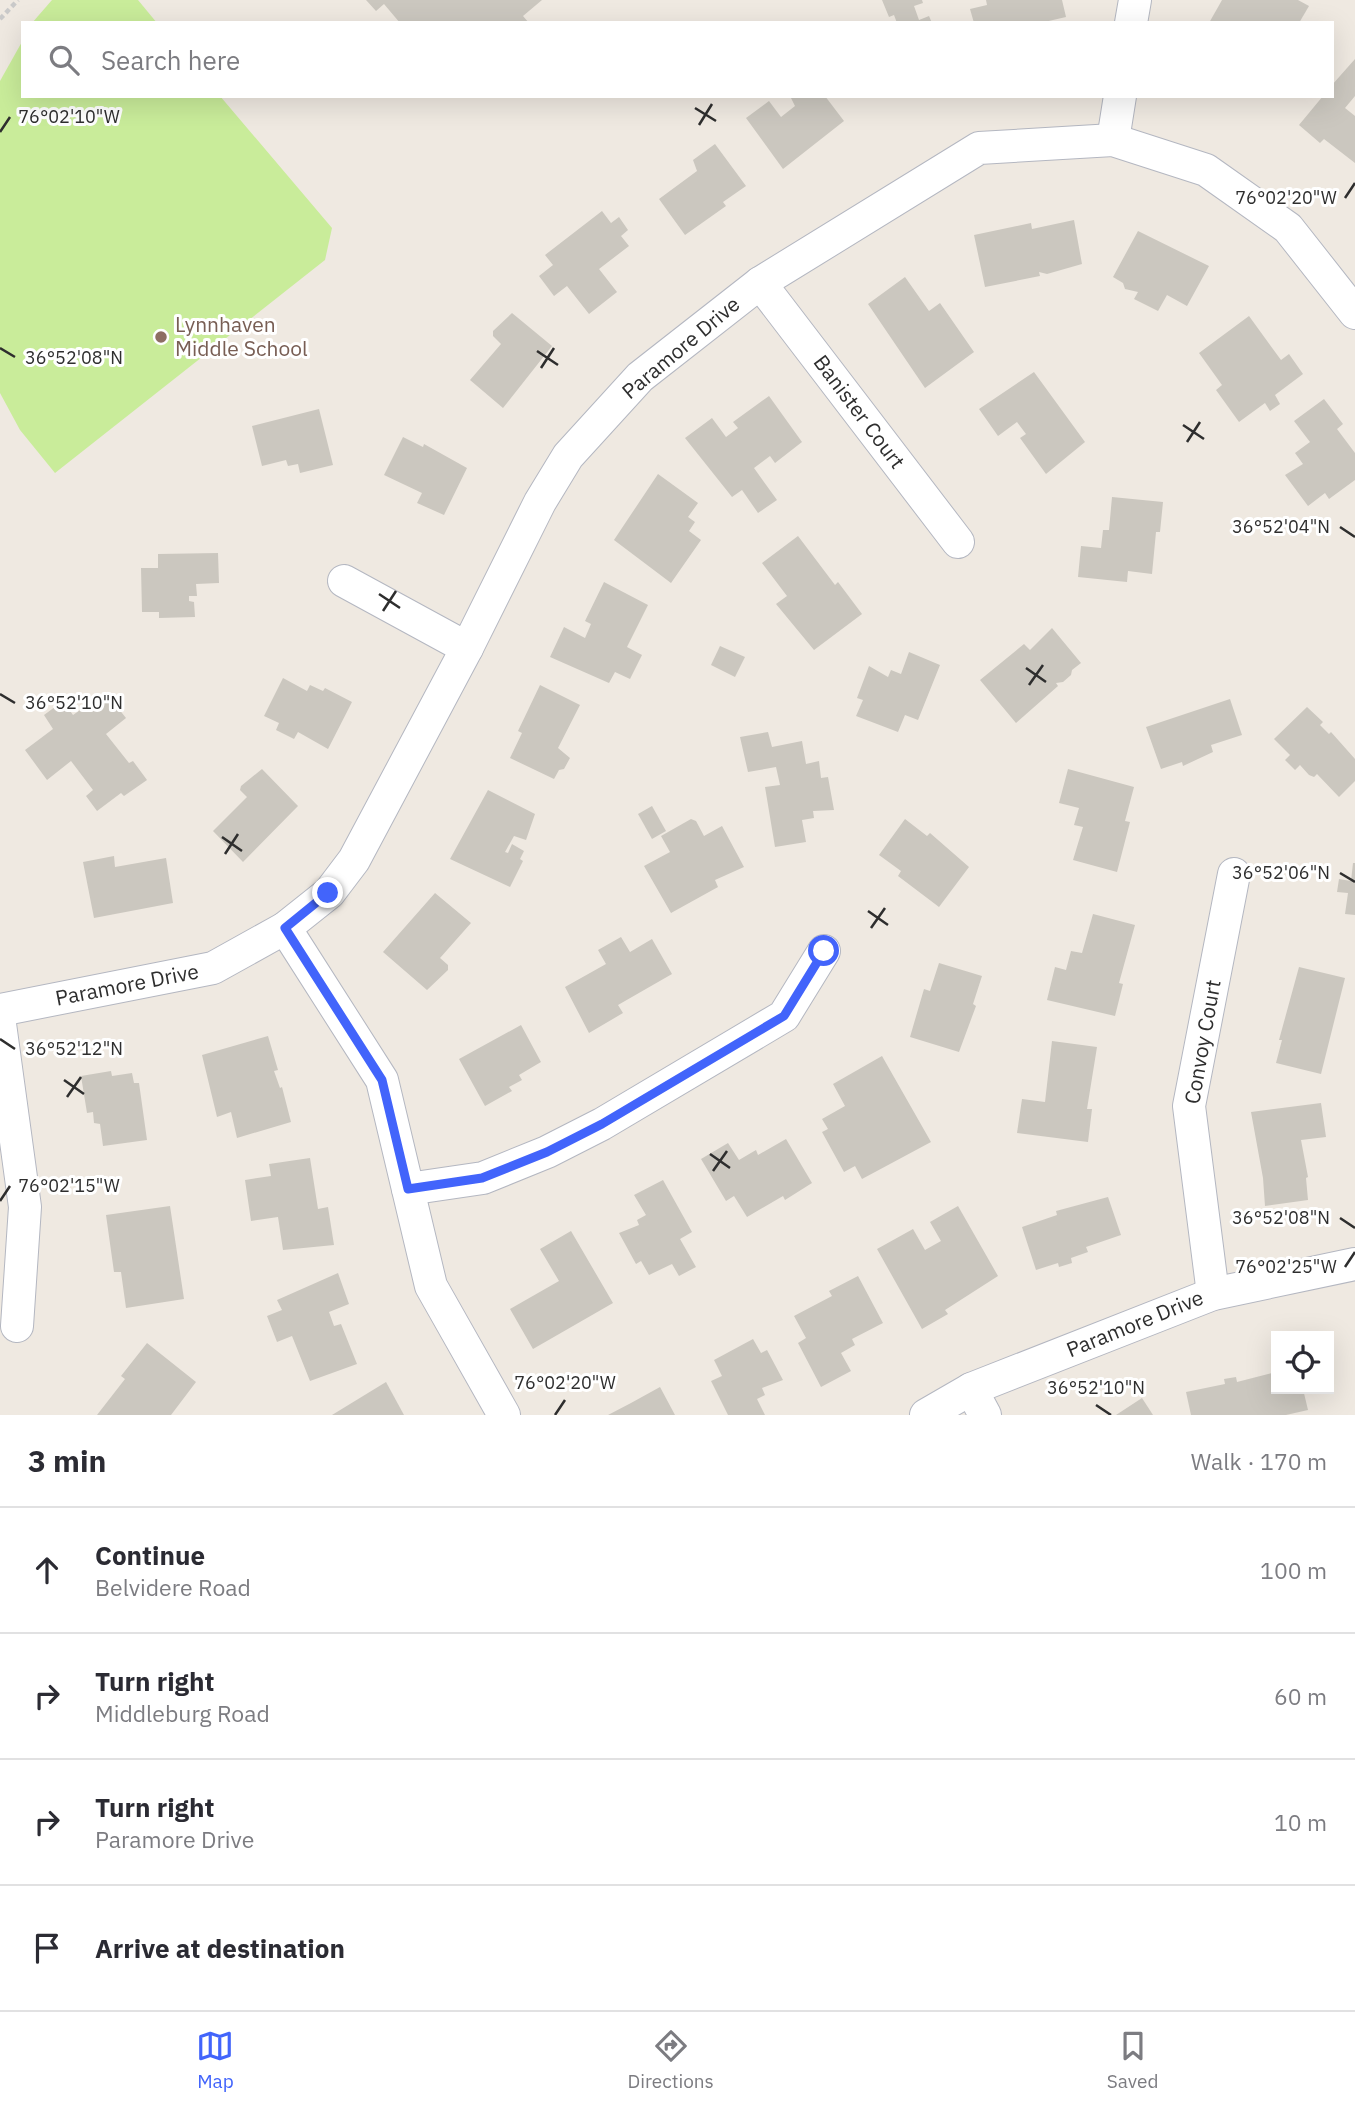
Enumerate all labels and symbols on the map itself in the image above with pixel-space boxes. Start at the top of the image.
text: 76°02'10"W [18,105,120,128]
text: 76°02'20"W [1235,186,1337,209]
street label: Paramore Drive [616,290,745,405]
place label: Lynnhaven Middle School [175,310,308,362]
marker: Lynnhaven Middle School [153,329,169,345]
text: 36°52'08"N [25,346,123,369]
street label: Banister Court [808,349,912,474]
text: 36°52'04"N [1232,515,1330,538]
text: 36°52'10"N [25,691,123,714]
text: 36°52'06"N [1232,861,1330,884]
route end [312,877,343,908]
route start [808,935,839,966]
street label: Paramore Drive [53,956,201,1012]
street label: Convoy Court [1177,977,1227,1106]
text: 36°52'12"N [25,1037,123,1060]
text: 76°02'15"W [18,1174,120,1197]
text: 36°52'08"N [1232,1206,1330,1229]
text: 76°02'25"W [1235,1255,1337,1278]
street label: Paramore Drive [1062,1283,1207,1363]
text: 76°02'20"W [514,1371,616,1394]
text: 36°52'10"N [1047,1376,1145,1399]

